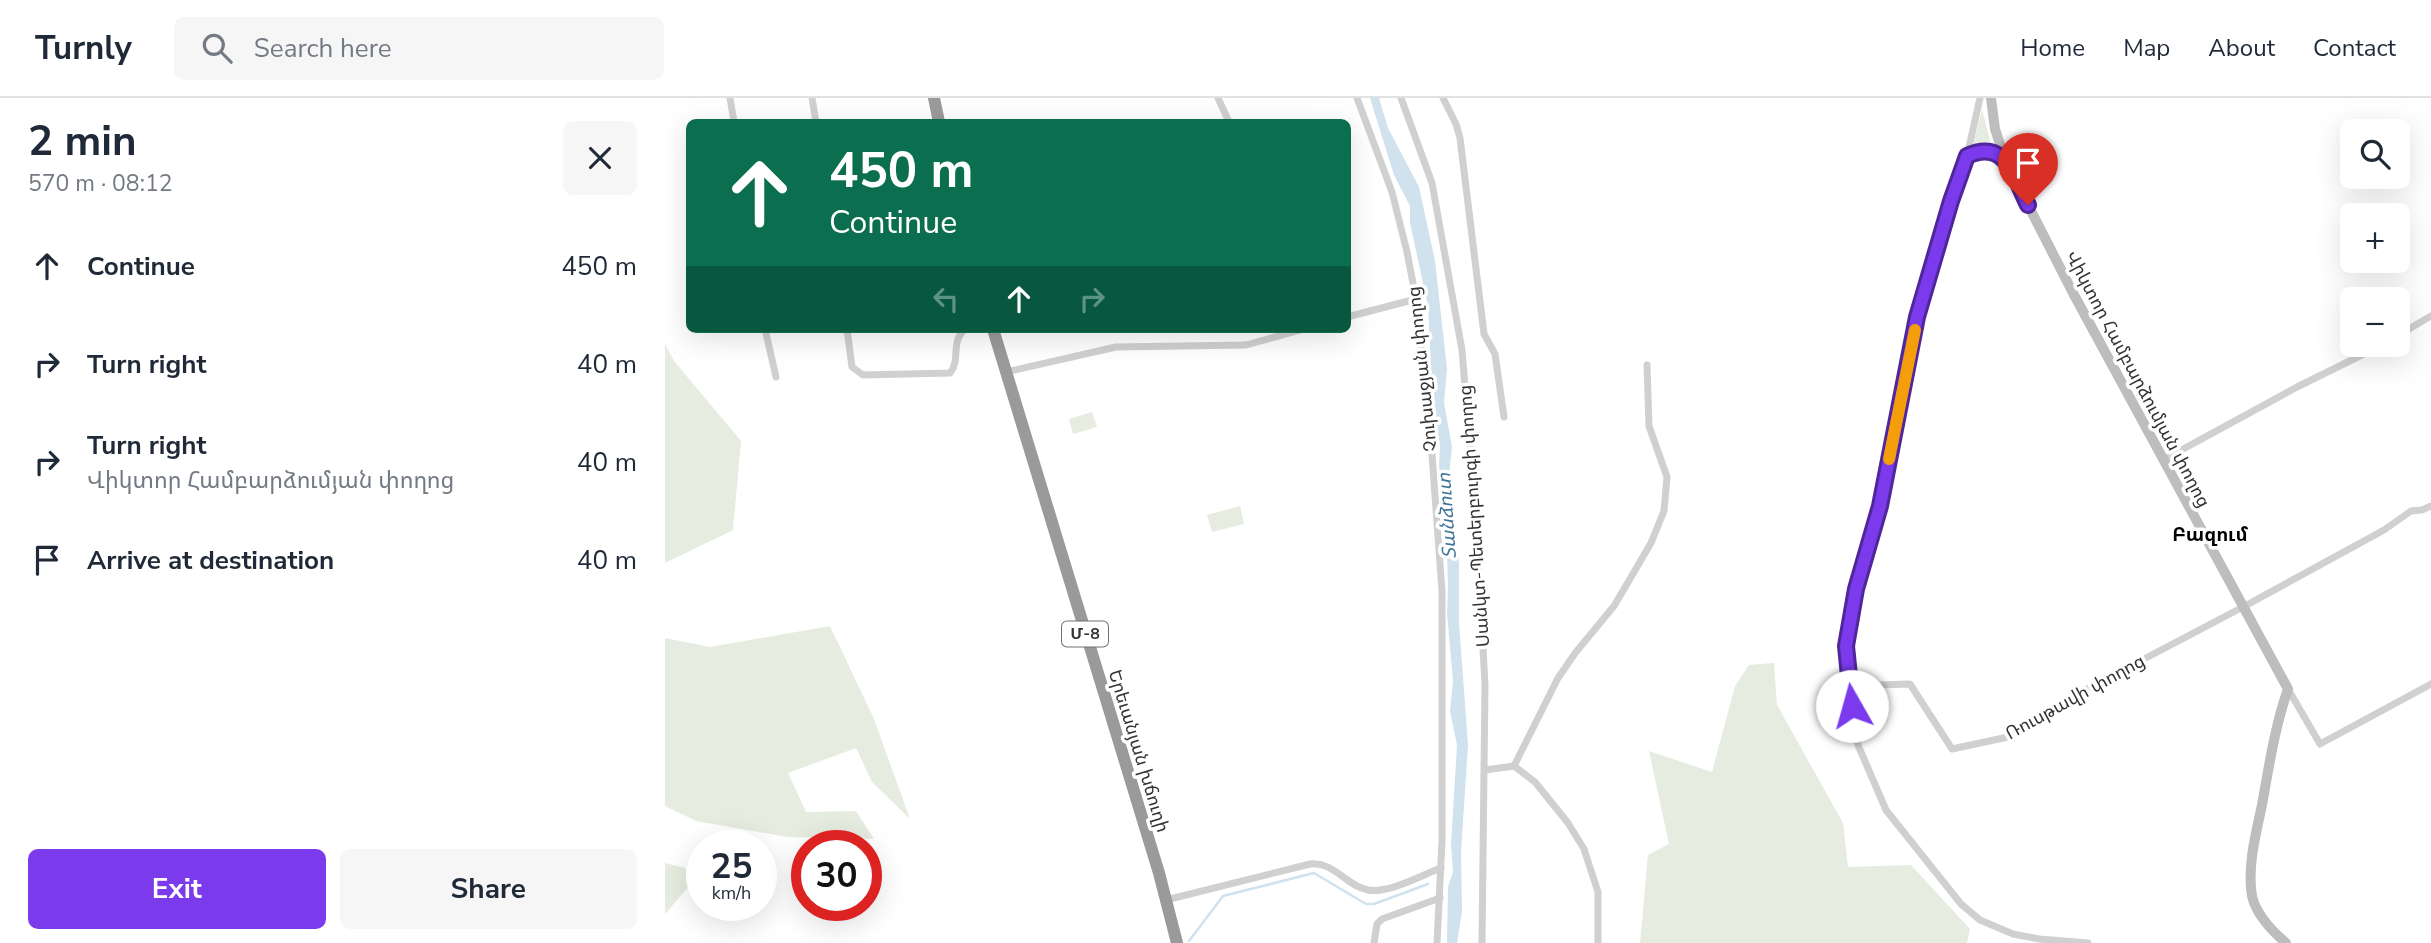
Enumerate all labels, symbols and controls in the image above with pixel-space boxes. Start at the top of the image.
search box [174,17,664,80]
text: Turnly [35,26,132,71]
icon: search [198,29,236,67]
text: Search here [254,31,392,66]
text: Home [2020,32,2085,64]
text: Map [2123,32,2170,64]
text: About [2208,32,2275,64]
text: Contact [2313,32,2396,64]
text: 2 min [28,113,137,170]
map controls [2340,119,2410,357]
button: search [2340,119,2410,189]
button: close [563,121,637,195]
pin [1998,133,2058,205]
text: 450 m [829,137,973,204]
icon: arrive [2009,144,2047,182]
icon: ahead [714,147,805,238]
text: 570 m · 08:12 [28,168,173,199]
text: Continue [829,201,957,244]
button: + [2340,203,2410,273]
icon: ahead [28,247,66,285]
street label: Վիկտոր Համբարձումյան փողոց [2060,247,2216,511]
text: Continue [87,249,195,284]
text: 450 m [561,249,637,284]
icon: left [927,280,965,318]
icon: ahead [1000,280,1038,318]
icon: right [1073,280,1111,318]
street label: Չուխաջյան փողոց [1401,285,1443,453]
button: − [2340,287,2410,357]
icon: right [28,345,66,383]
text: Turn right [87,347,206,382]
text: 40 m [577,347,637,382]
street label: Սանկտ-Պետերբուրգի փողոց [1453,384,1495,648]
text: Turn right [87,428,206,463]
icon: right [28,443,66,481]
text: 40 m [577,445,637,480]
text: Վիկտոր Համբարձումյան փողոց [87,465,454,496]
water label: Տանձուտ [1431,472,1463,560]
district label: Բազում [2172,522,2248,548]
icon: arrive [28,541,66,579]
text: Arrive at destination [87,543,334,578]
text: 40 m [577,543,637,578]
road number: Մ-8 [1062,622,1108,646]
street label: Ռուսթավի փողոց [2001,649,2149,745]
street label: Երեւանյան խճուղի [1103,667,1175,835]
position arrow [1815,669,1889,743]
speed limit sign: 30 [791,830,882,921]
text: 25 [710,843,753,890]
button: Exit [28,849,326,929]
button: Share [340,849,637,929]
text: km/h [712,881,751,905]

